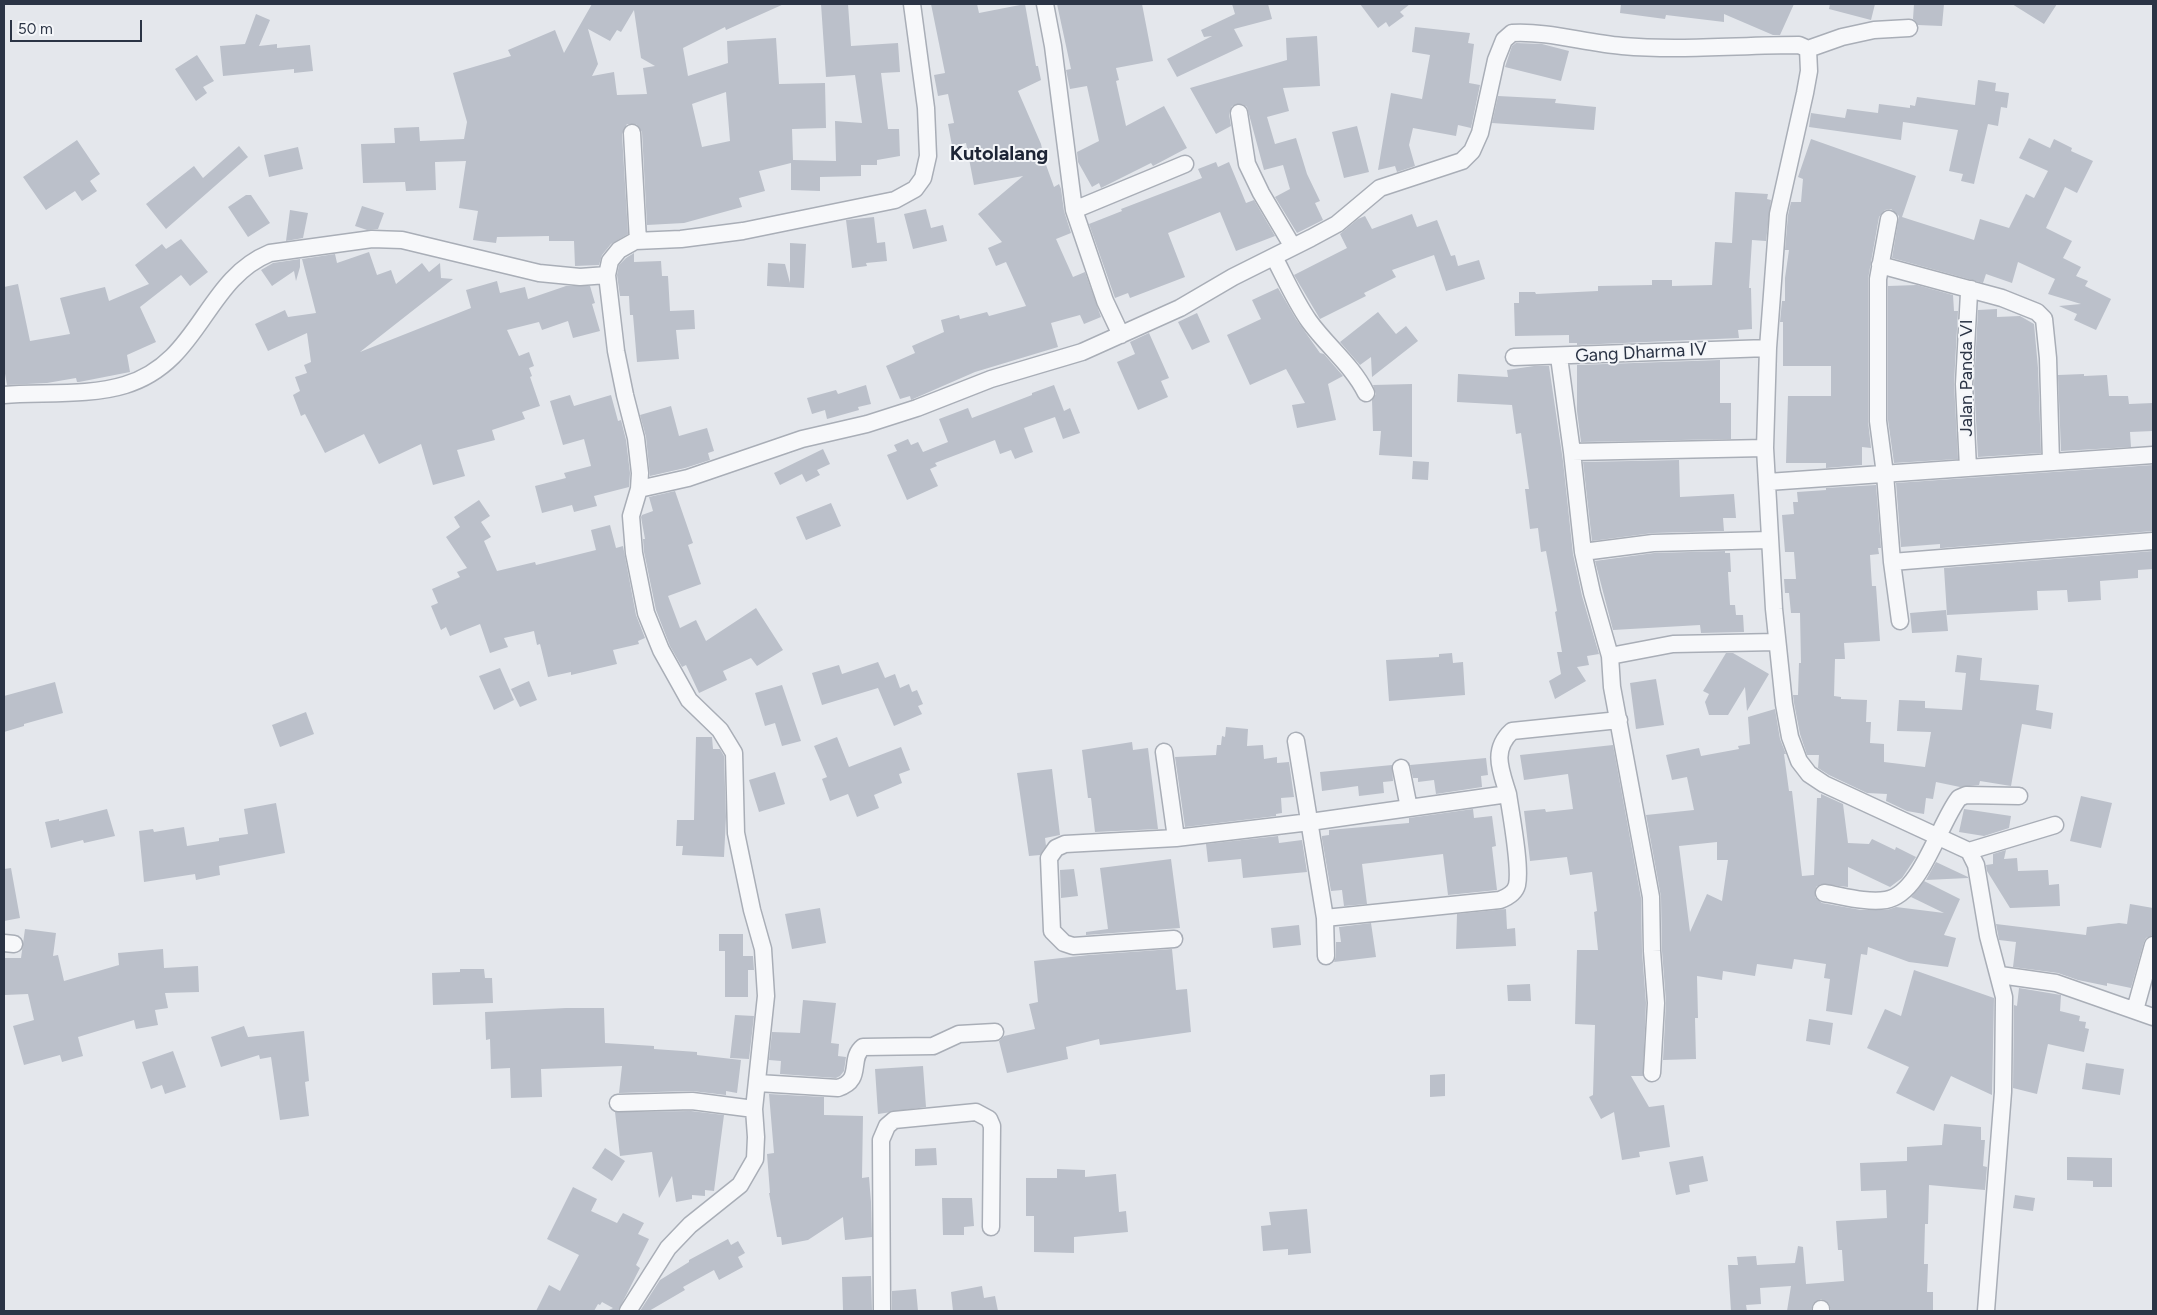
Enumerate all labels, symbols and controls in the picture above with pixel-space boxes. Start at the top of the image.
scale bar [12,10,145,42]
text: 50 m [18,20,53,38]
district label: Kutolalang [950,142,1048,166]
street label: Jalan Panda VI [1956,319,1978,437]
street label: Gang Dharma IV [1575,339,1707,367]

